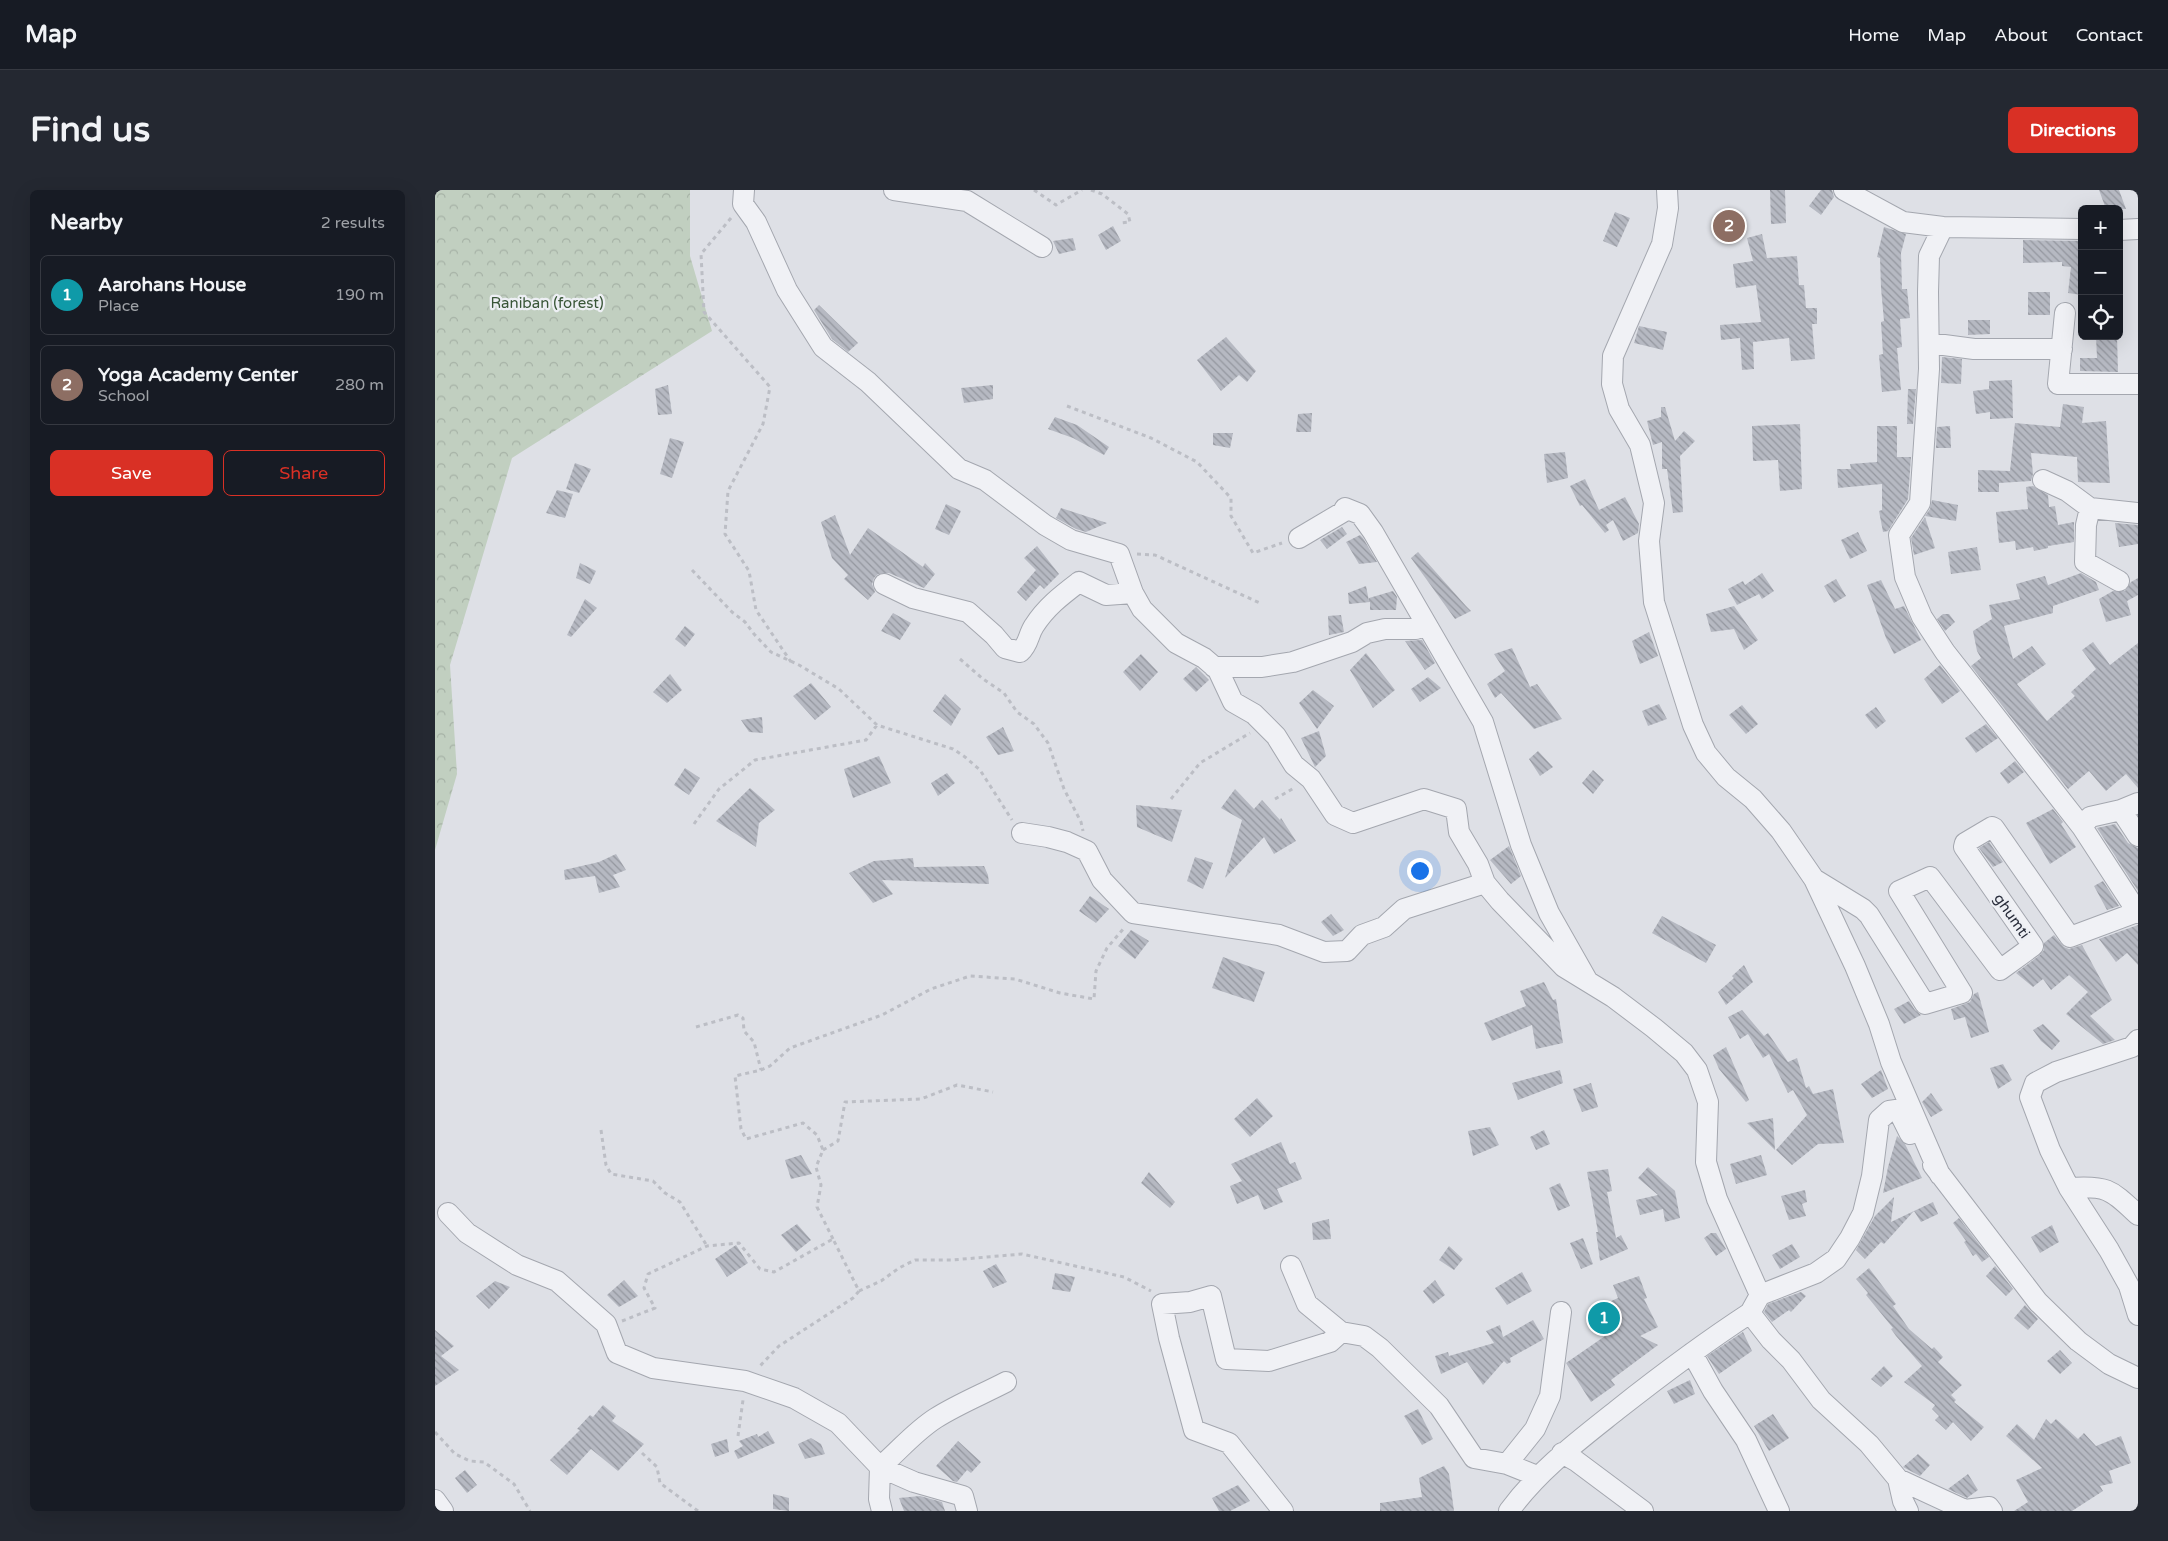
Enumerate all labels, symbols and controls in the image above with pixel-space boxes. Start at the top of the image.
text: Map [25,20,77,49]
text: Home [1848,24,1899,46]
text: Map [1927,24,1966,46]
text: About [1994,24,2048,46]
text: Contact [2076,24,2143,46]
button: Directions [2008,107,2138,153]
text: Find us [30,109,150,151]
map controls [2078,205,2123,340]
button: + [2078,205,2123,250]
pin: 2 [1713,207,1745,245]
text: Nearby [50,210,123,235]
text: 2 results [321,213,385,233]
button: − [2078,250,2123,295]
text: Aarohans House [98,274,246,296]
text: 1 [62,285,72,305]
text: 190 m [335,285,384,305]
park label: Raniban (forest) [490,294,604,312]
button: locate [2078,295,2123,340]
text: Place [98,296,139,316]
text: Yoga Academy Center [98,364,298,386]
text: 2 [62,375,72,395]
text: 280 m [335,375,384,395]
text: School [98,386,150,406]
button: Save [50,450,213,496]
button: Share [223,450,385,496]
your location [1407,858,1433,884]
street label: ghumti [1990,890,2034,942]
pin: 1 [1588,1299,1620,1337]

